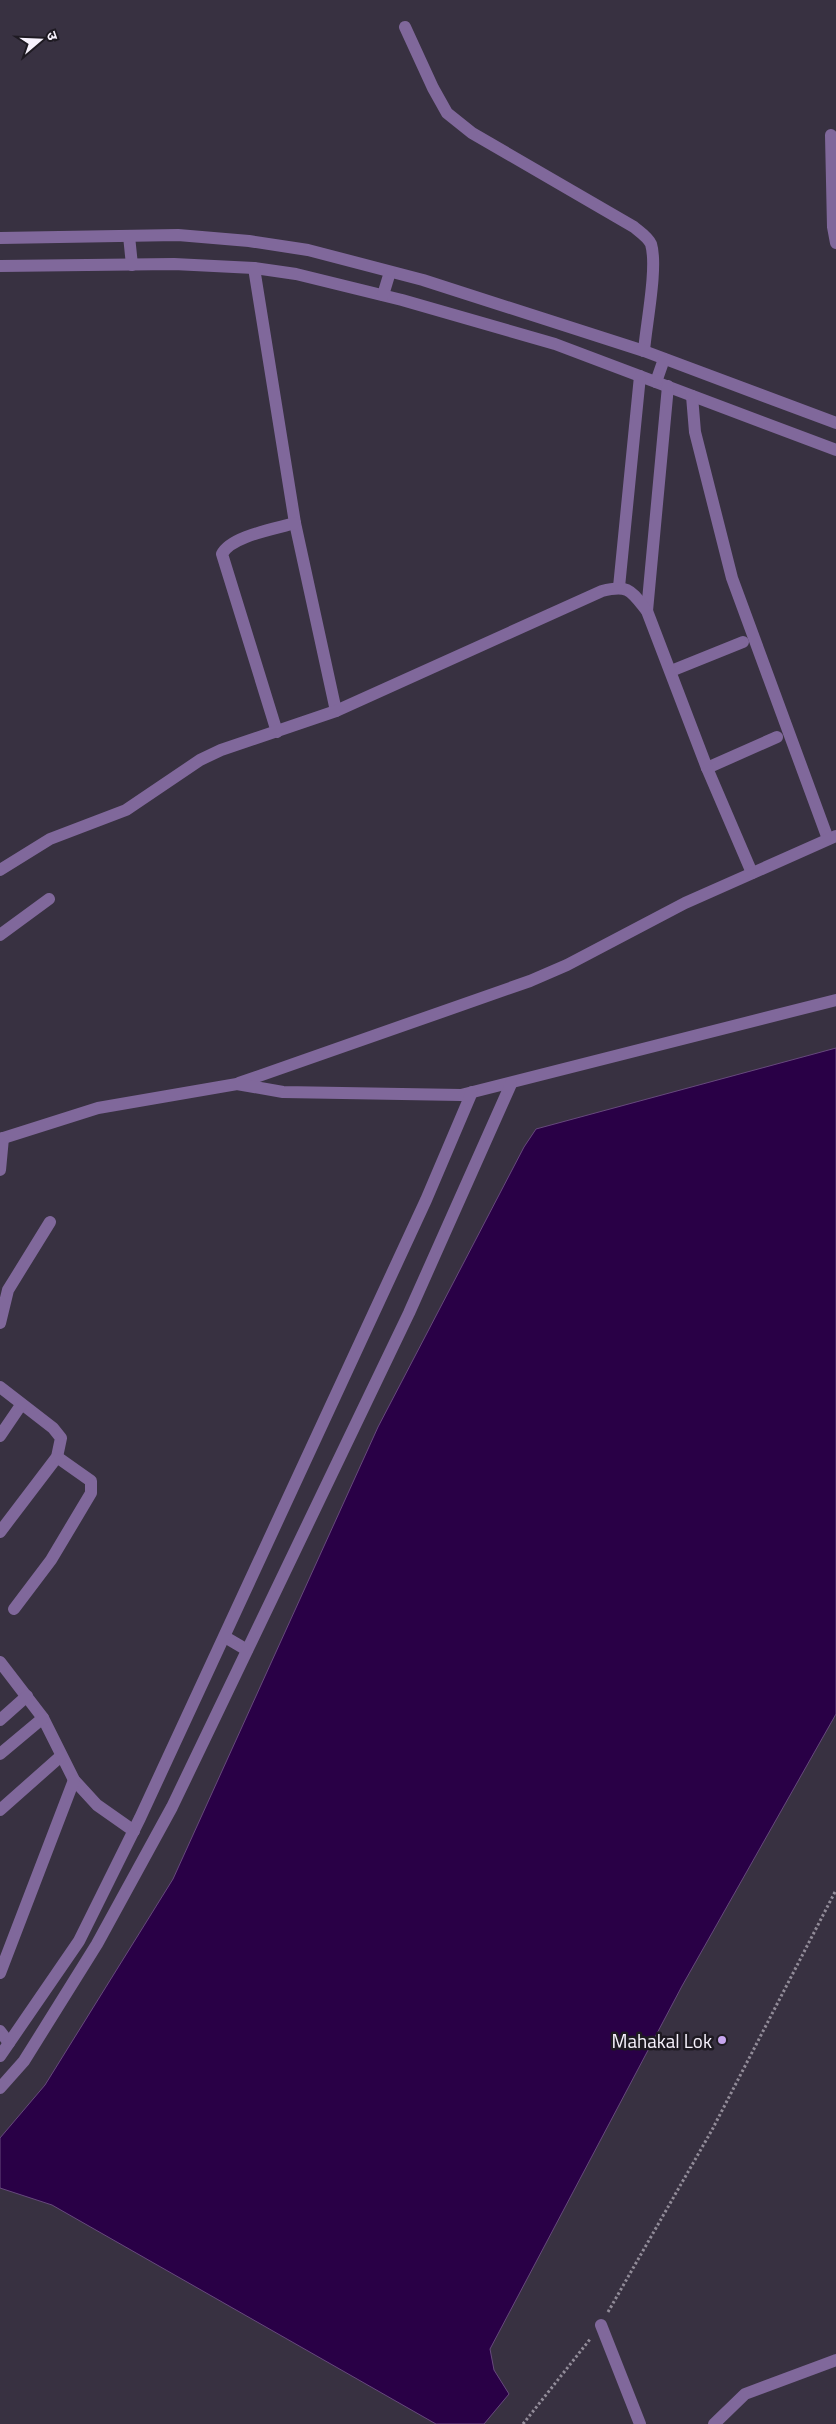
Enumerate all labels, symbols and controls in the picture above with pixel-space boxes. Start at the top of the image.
north arrow [15,15,65,65]
text: उ [42,28,64,44]
place label: Mahakal Lok [612,2026,712,2055]
marker: Mahakal Lok [716,2034,728,2046]

